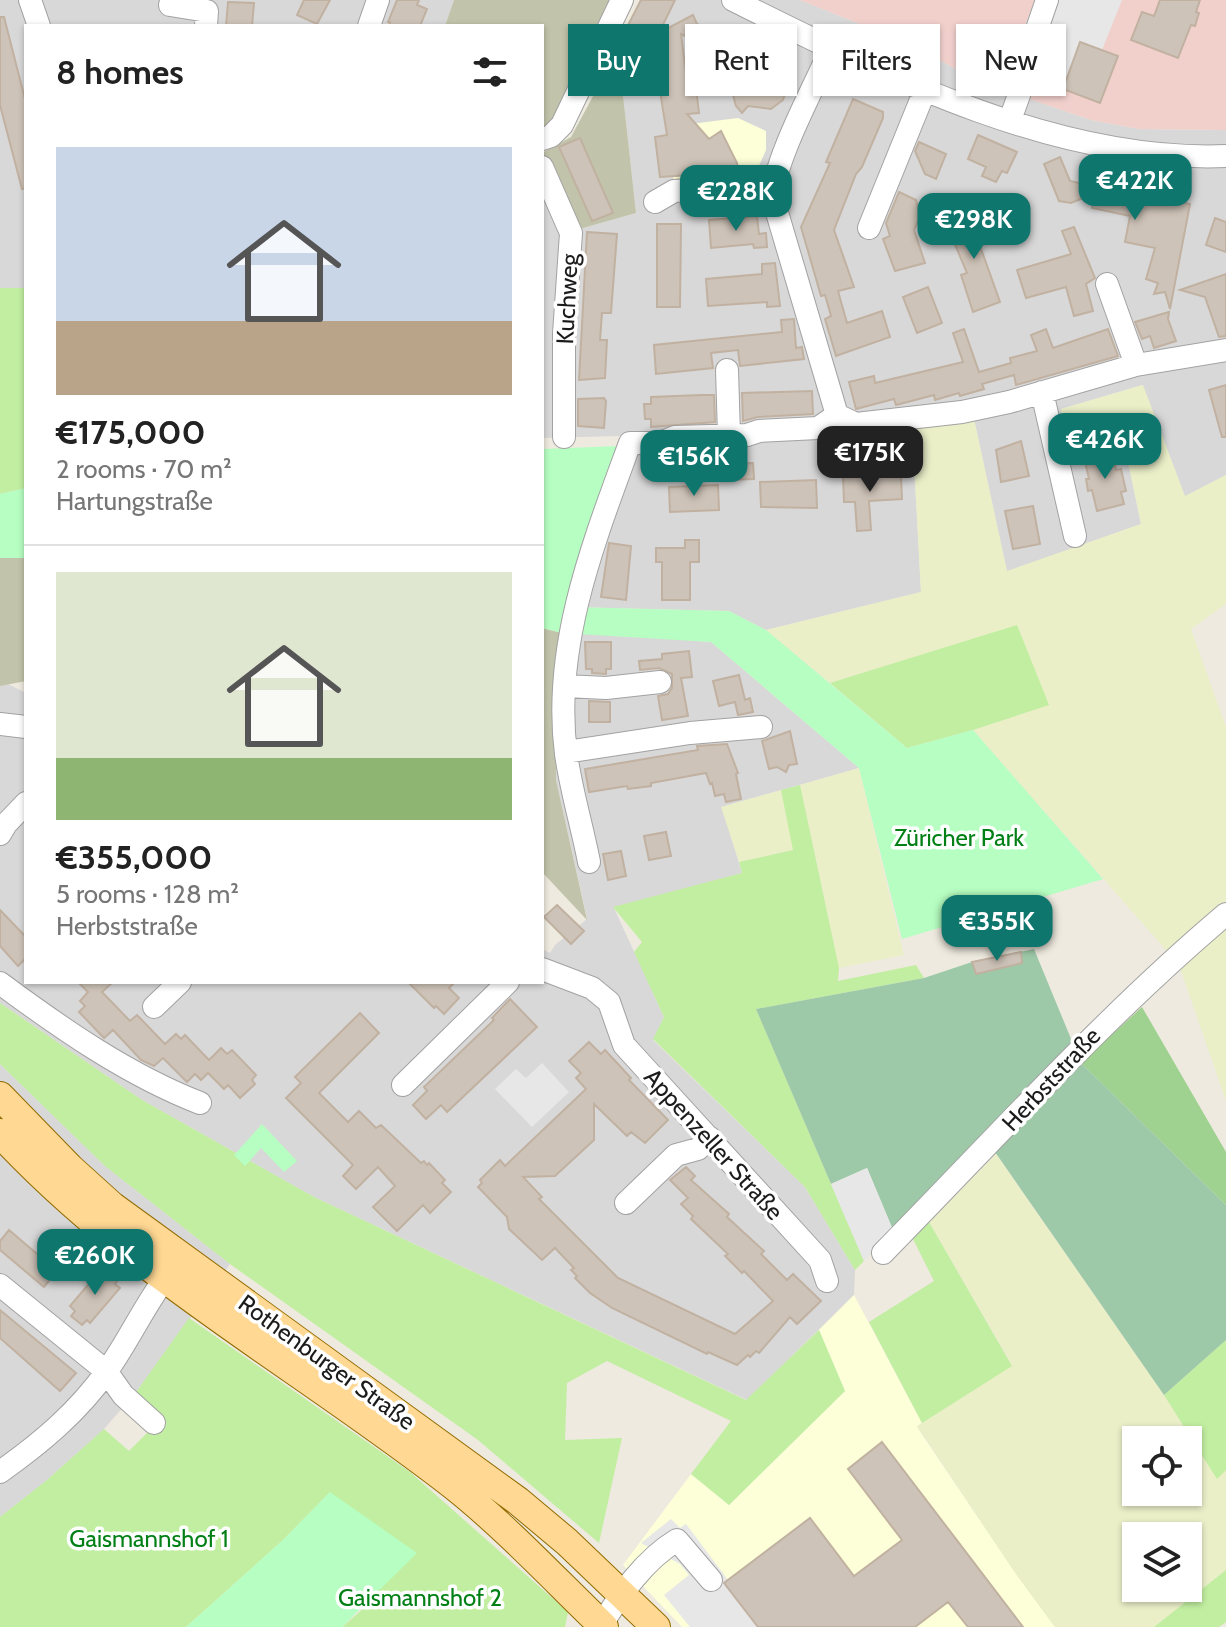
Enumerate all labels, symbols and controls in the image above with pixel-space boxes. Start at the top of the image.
chip: Buy [568,24,669,96]
chip: Rent [685,24,797,96]
chip: Filters [813,24,940,96]
chip: New [956,24,1066,96]
icon: filters [468,50,512,94]
text: 8 homes [56,51,184,93]
pin: €422K [1079,154,1191,222]
text: €422K [1097,164,1173,196]
pin: €228K [680,165,792,233]
text: €228K [698,175,774,207]
pin: €298K [918,193,1030,261]
icon: home [212,199,356,343]
text: €298K [935,203,1013,235]
street label: Kuchweg [550,252,584,345]
text: €175,000 [56,411,206,453]
pin: €426K [1049,413,1161,481]
text: €426K [1066,423,1144,455]
pin: €175K [814,426,926,494]
pin: €156K [638,430,750,498]
text: €175K [835,436,905,468]
text: €156K [658,440,730,472]
text: 2 rooms · 70 m² [56,453,232,485]
text: Hartungstraße [56,485,213,517]
icon: home [212,624,356,768]
park label: Züricher Park [894,823,1024,852]
text: €355,000 [56,836,212,878]
text: 5 rooms · 128 m² [56,878,239,910]
pin: €355K [941,895,1053,963]
text: €355K [960,905,1034,937]
text: Herbststraße [56,910,198,942]
street label: Herbststraße [996,1021,1106,1137]
street label: Appenzeller Straße [638,1062,790,1226]
pin: €260K [39,1229,151,1297]
text: €260K [55,1239,135,1271]
street label: Rothenburger Straße [233,1288,421,1436]
map controls [1122,1426,1202,1602]
button: locate [1122,1426,1202,1506]
button: layers [1122,1522,1202,1602]
park label: Gaismannshof 1 [69,1524,229,1553]
park label: Gaismannshof 2 [338,1583,502,1612]

